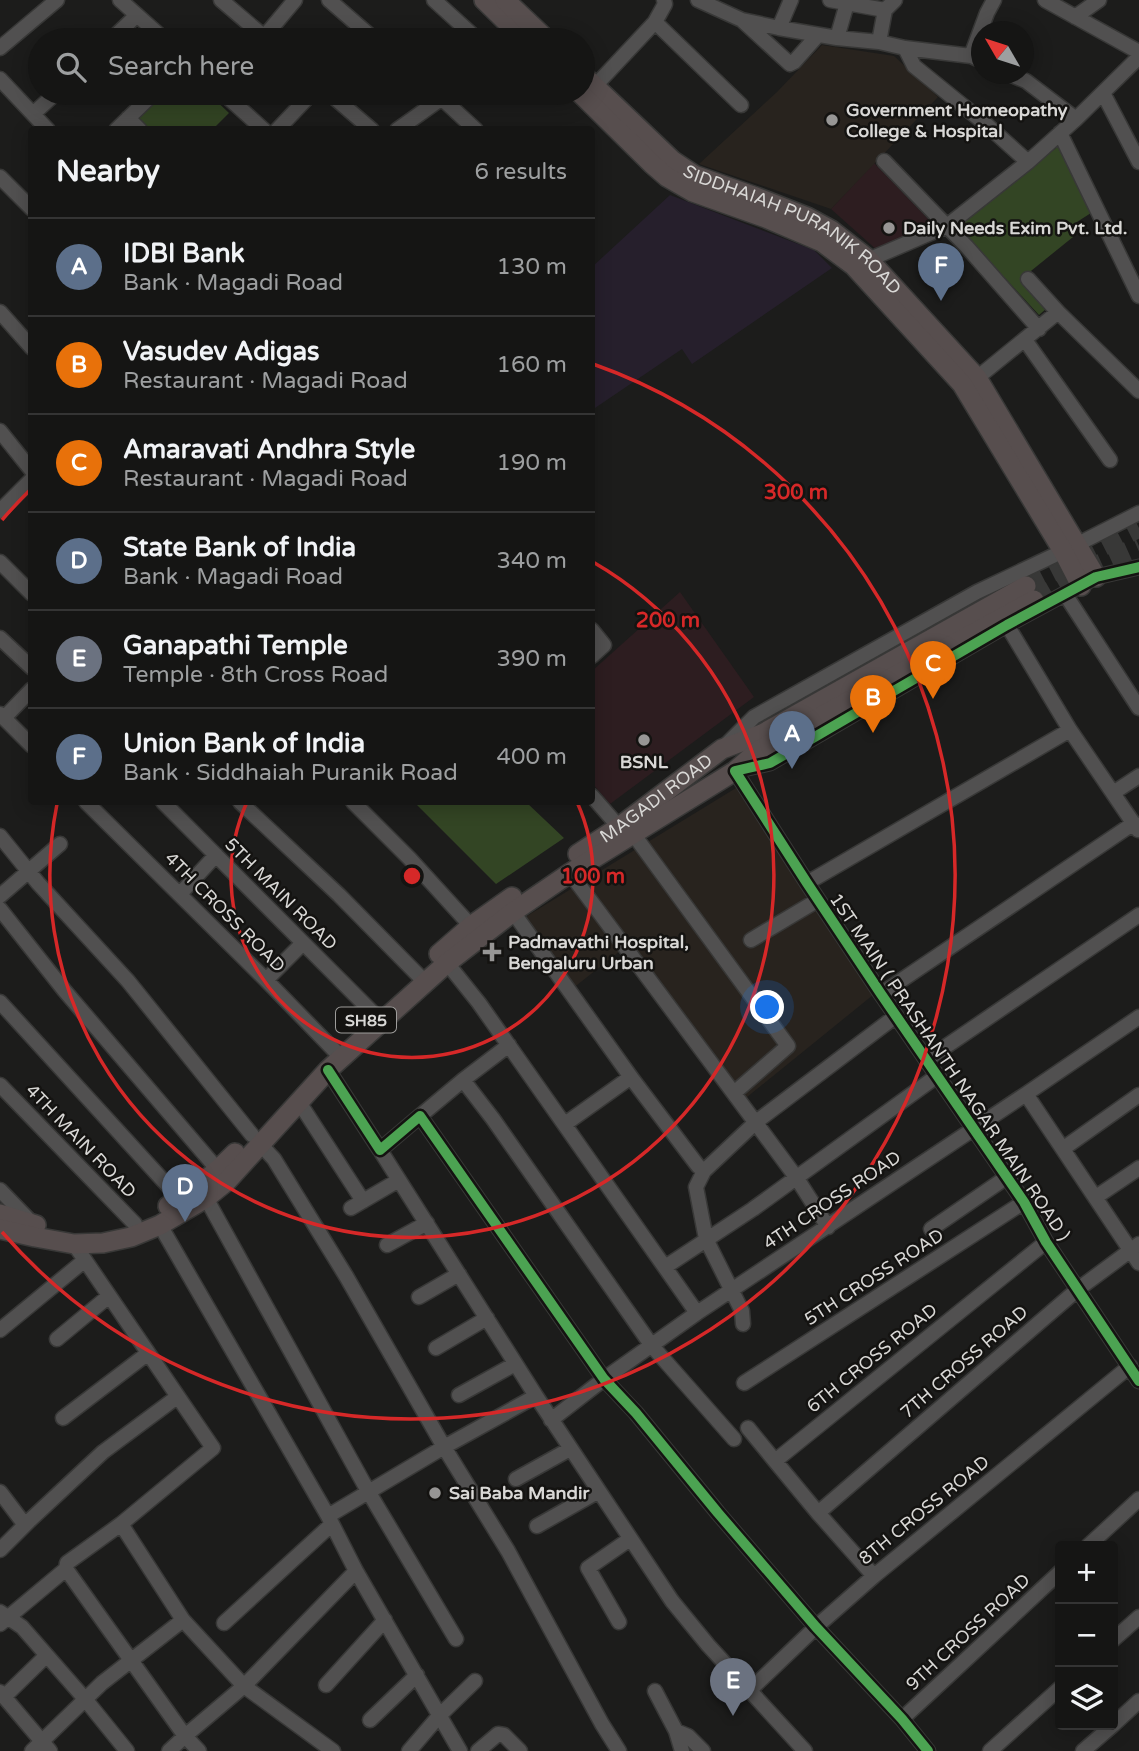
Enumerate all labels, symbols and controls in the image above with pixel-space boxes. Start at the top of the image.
north arrow [971,21,1034,84]
search box [28,28,595,105]
icon: search [52,48,90,86]
text: Search here [108,51,254,82]
place label: Government Homeopathy College & Hospital [846,99,1068,142]
marker: Government Homeopathy College & Hospital [824,112,840,128]
text: Nearby [56,153,160,190]
text: 6 results [474,158,567,186]
street label: SIDDHAIAH PURANIK ROAD [679,160,906,299]
place label: Daily Needs Exim Pvt. Ltd. [903,217,1127,239]
marker: Daily Needs Exim Pvt. Ltd. [881,220,897,236]
text: IDBI Bank [123,238,245,269]
pin: F [918,243,964,301]
text: A [70,253,88,281]
text: 130 m [497,253,567,281]
text: Bank · Magadi Road [123,269,343,297]
text: Vasudev Adigas [123,336,320,367]
text: B [71,351,87,379]
text: 160 m [497,351,567,379]
text: Restaurant · Magadi Road [123,367,408,395]
text: Amaravati Andhra Style [123,434,415,465]
text: C [71,449,87,477]
text: 190 m [497,449,567,477]
text: Restaurant · Magadi Road [123,465,408,493]
text: 300 m [764,480,828,505]
text: State Bank of India [123,532,356,563]
text: D [70,547,88,575]
text: 340 m [497,547,567,575]
text: Bank · Magadi Road [123,563,343,591]
text: 200 m [636,608,700,633]
text: Ganapathi Temple [123,630,348,661]
pin: C [910,641,956,699]
text: E [72,645,86,673]
text: 390 m [497,645,567,673]
text: Temple · 8th Cross Road [123,661,388,689]
pin: B [850,675,896,733]
pin: A [769,711,815,769]
text: Union Bank of India [123,728,365,759]
marker: BSNL [636,732,652,748]
text: F [72,743,86,771]
text: 400 m [497,743,567,771]
street label: MAGADI ROAD [596,749,717,848]
place label: BSNL [620,751,669,773]
text: Bank · Siddhaiah Puranik Road [123,759,458,787]
street label: 5TH MAIN ROAD [220,833,342,955]
street label: 4TH CROSS ROAD [160,847,290,977]
centre of rings [400,864,424,888]
text: 100 m [561,864,625,889]
street label: 1ST MAIN ( PRASHANTH NAGAR MAIN ROAD ) [825,889,1075,1245]
place label: Padmavathi Hospital, Bengaluru Urban [508,931,689,974]
marker: Padmavathi Hospital, Bengaluru Urban [482,942,502,962]
your location [750,990,784,1024]
road number: SH85 [336,1008,396,1032]
street label: 4TH MAIN ROAD [21,1080,141,1202]
street label: 4TH CROSS ROAD [759,1146,905,1254]
pin: D [162,1164,208,1222]
street label: 5TH CROSS ROAD [800,1224,948,1330]
street label: 6TH CROSS ROAD [802,1299,942,1417]
street label: 7TH CROSS ROAD [896,1301,1032,1423]
street label: 8TH CROSS ROAD [854,1451,994,1569]
place label: Sai Baba Mandir [449,1482,590,1504]
marker: Sai Baba Mandir [427,1485,443,1501]
map controls [1055,1541,1118,1730]
button: + [1055,1541,1118,1604]
street label: 9TH CROSS ROAD [901,1569,1035,1695]
button: − [1055,1604,1118,1667]
pin: E [710,1658,756,1716]
button: layers [1055,1667,1118,1730]

